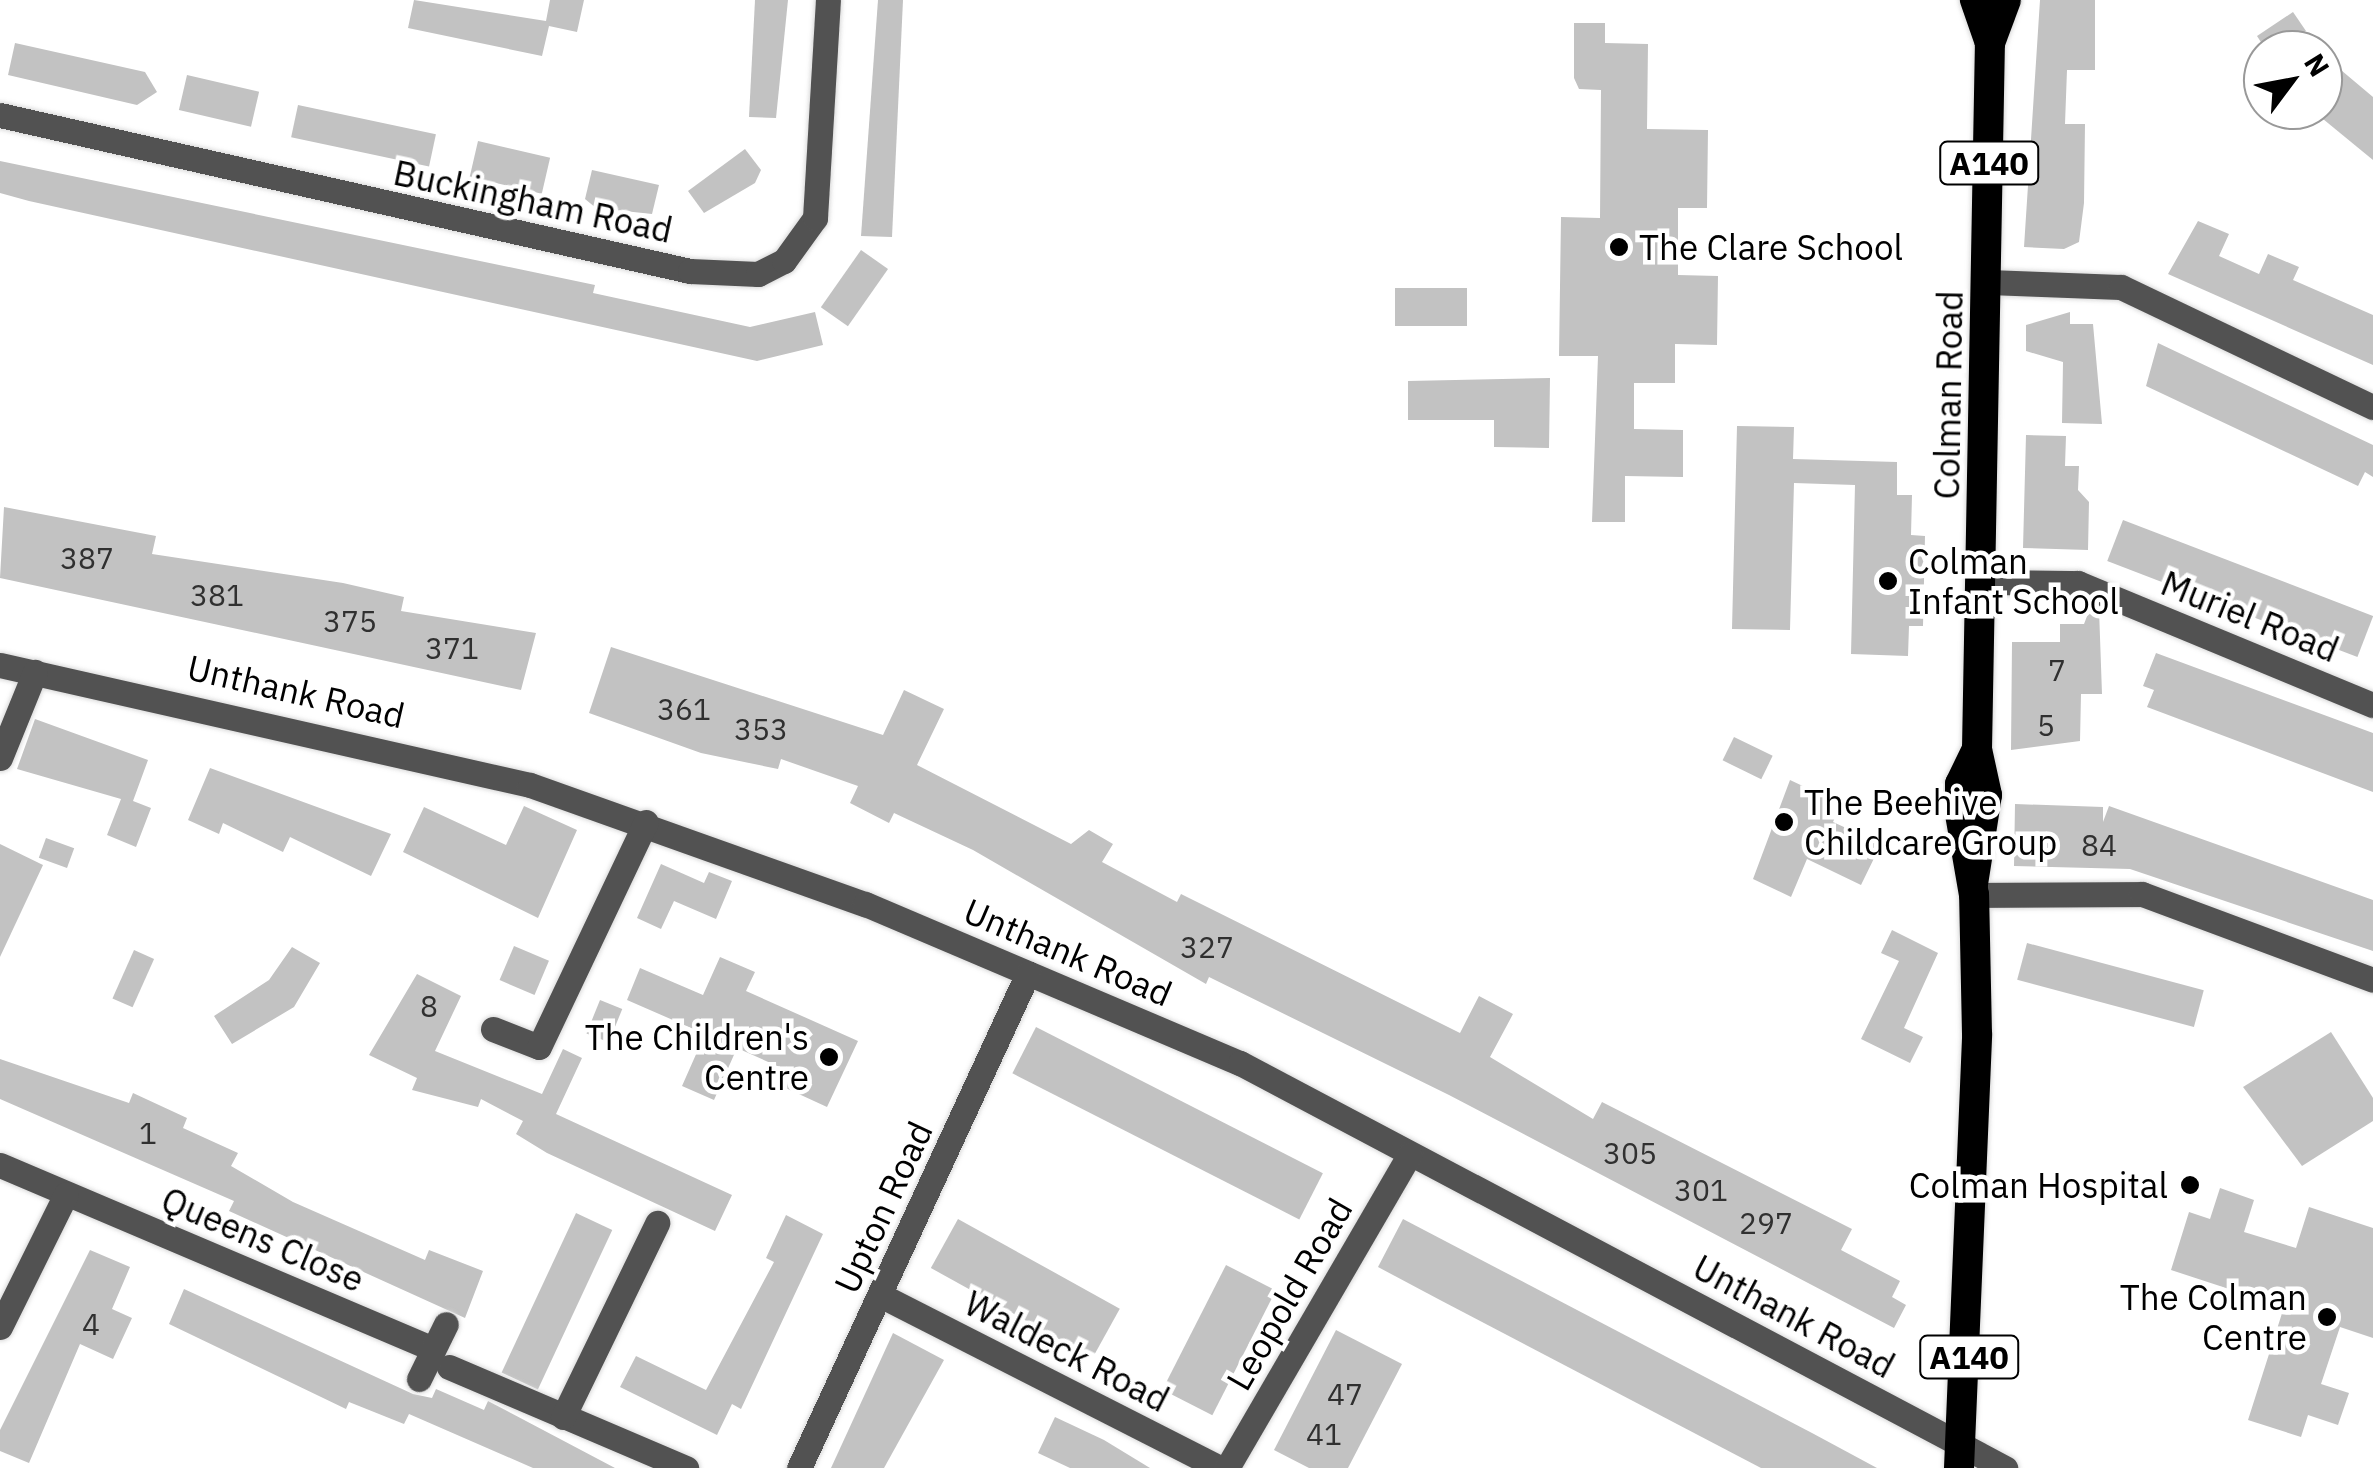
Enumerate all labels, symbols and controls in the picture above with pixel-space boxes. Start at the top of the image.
north arrow [2243,30,2343,130]
text: N [2296,46,2338,83]
road number: A140 [1939,136,2039,190]
street label: Buckingham Road [390,151,676,251]
place label: The Clare School [1639,226,1903,268]
marker: The Clare School [1608,236,1630,258]
street label: Colman Road [1925,290,1971,500]
house number: 387 [60,540,114,576]
place label: Colman Infant School [1908,540,2119,622]
street label: Muriel Road [2155,561,2345,671]
marker: Colman Infant School [1877,570,1899,592]
house number: 381 [190,577,244,613]
house number: 375 [323,603,377,639]
house number: 371 [425,630,479,666]
street label: Unthank Road [183,646,409,736]
house number: 7 [2048,652,2066,688]
house number: 361 [657,691,711,727]
house number: 5 [2037,707,2055,743]
house number: 353 [734,711,788,747]
place label: The Beehive Childcare Group [1804,781,2057,863]
marker: The Beehive Childcare Group [1773,811,1795,833]
house number: 84 [2081,827,2117,863]
street label: Unthank Road [958,889,1178,1015]
house number: 327 [1180,929,1234,965]
house number: 8 [420,988,438,1024]
place label: The Children's Centre [585,1016,809,1098]
marker: The Children's Centre [818,1046,840,1068]
house number: 1 [139,1115,157,1151]
street label: Upton Road [825,1115,941,1299]
house number: 305 [1603,1135,1657,1171]
place label: Colman Hospital [1909,1164,2168,1206]
house number: 301 [1674,1172,1728,1208]
marker: Colman Hospital [2177,1172,2203,1198]
street label: Queens Close [156,1178,370,1300]
street label: Leopold Road [1217,1191,1361,1397]
house number: 297 [1739,1205,1793,1241]
street label: Unthank Road [1686,1245,1902,1387]
place label: The Colman Centre [2120,1276,2307,1358]
street label: Waldeck Road [958,1282,1176,1420]
house number: 4 [82,1306,100,1342]
marker: The Colman Centre [2316,1306,2338,1328]
road number: A140 [1919,1330,2019,1384]
house number: 47 [1327,1376,1363,1412]
house number: 41 [1306,1416,1342,1452]

